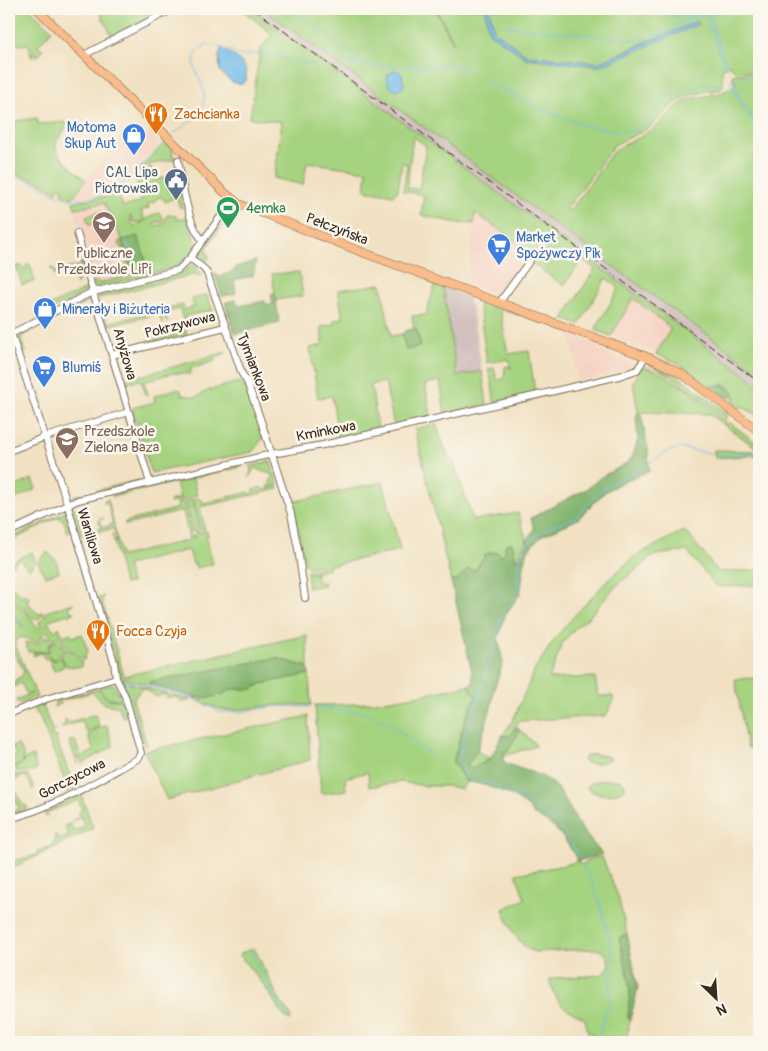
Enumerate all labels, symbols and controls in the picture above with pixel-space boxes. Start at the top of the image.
restaurant icon: Zachcianka [143,101,169,135]
place label: Zachcianka [174,106,240,123]
place label: Motoma Skup Aut [64,119,116,152]
shop icon: Motoma Skup Aut [121,122,147,156]
place label: CAL Lipa Piotrowska [94,164,158,197]
public building icon: CAL Lipa Piotrowska [163,167,189,201]
sports icon: 4emka [215,195,241,229]
place label: 4emka [246,200,286,217]
street label: Pełczyńska [304,209,370,249]
school or university icon: Publiczne Przedszkole LiPi [91,210,117,244]
place label: Market Spożywczy Pik [516,229,601,262]
supermarket icon: Market Spożywczy Pik [486,232,512,266]
place label: Publiczne Przedszkole LiPi [57,245,152,278]
shop icon: Minerały i Biżuteria [32,296,58,330]
place label: Minerały i Biżuteria [62,301,170,318]
street label: Pokrzywowa [143,308,217,342]
street label: Anyżowa [109,326,141,382]
street label: Tymiankowa [233,331,275,403]
supermarket icon: Blumiś [31,354,57,388]
place label: Blumiś [62,359,102,376]
street label: Kminkowa [295,417,357,445]
place label: Przedszkole Zielona Baza [84,423,159,456]
school or university icon: Przedszkole Zielona Baza [54,426,80,460]
street label: Waniliowa [73,506,107,566]
restaurant icon: Focca Czyja [85,618,111,652]
place label: Focca Czyja [116,623,187,640]
street label: Gorczycowa [36,755,108,803]
north arrow [690,974,740,1024]
text: N [713,1000,729,1019]

